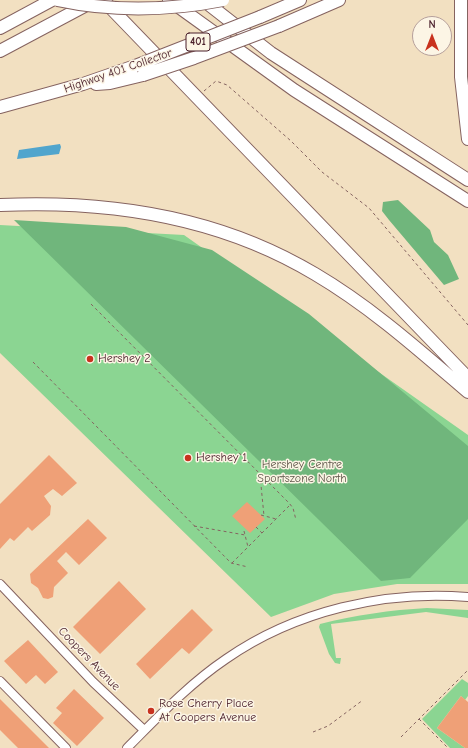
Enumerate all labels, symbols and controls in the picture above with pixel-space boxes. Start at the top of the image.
north arrow [412,16,452,56]
text: N [428,18,436,31]
road number: 401 [186,33,210,51]
street label: Highway 401 Collector [62,46,174,96]
place label: Hershey 2 [98,352,151,366]
marker: Hershey 2 [85,354,95,364]
place label: Hershey 1 [196,451,247,465]
marker: Hershey 1 [183,453,193,463]
park label: Hershey Centre Sportszone North [257,458,347,486]
street label: Coopers Avenue [55,624,123,694]
place label: Rose Cherry Place At Coopers Avenue [159,697,256,725]
marker: Rose Cherry Place At Coopers Avenue [146,706,156,716]

